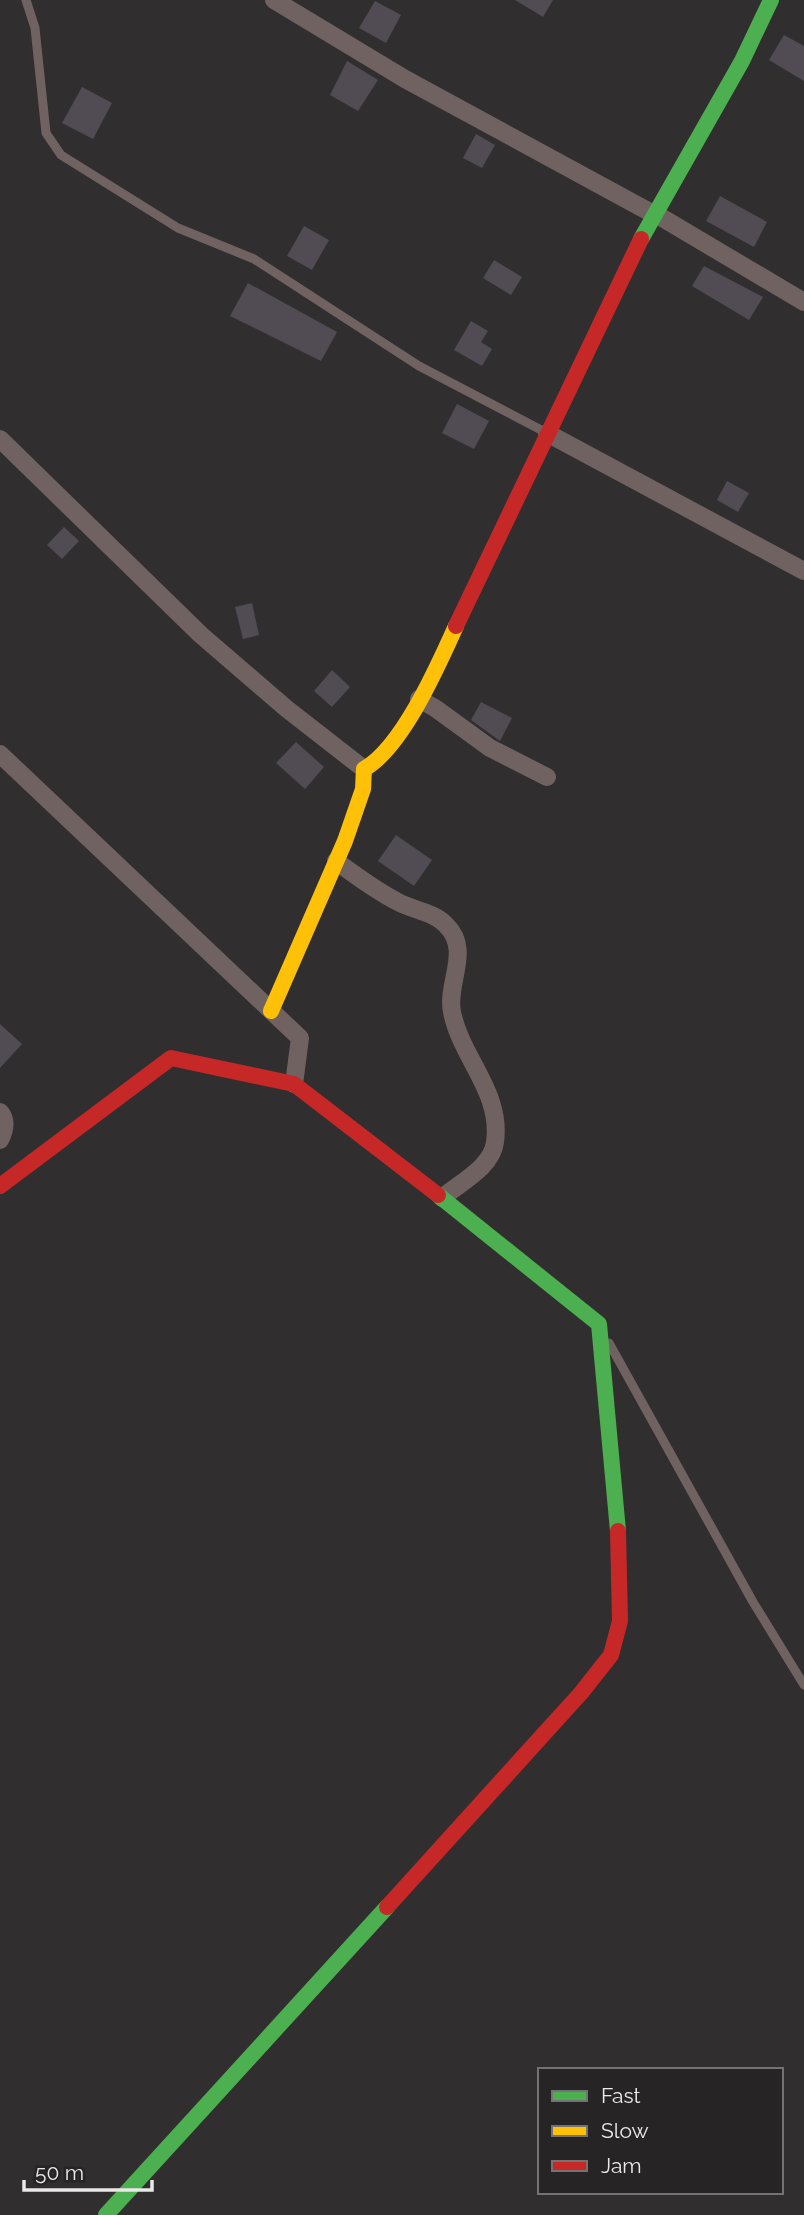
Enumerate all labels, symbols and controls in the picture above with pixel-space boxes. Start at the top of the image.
legend [538,2068,783,2194]
text: Fast [601,2083,641,2108]
text: Slow [601,2118,649,2143]
scale bar [24,2148,152,2192]
text: Jam [601,2153,642,2178]
text: 50 m [35,2160,84,2185]

